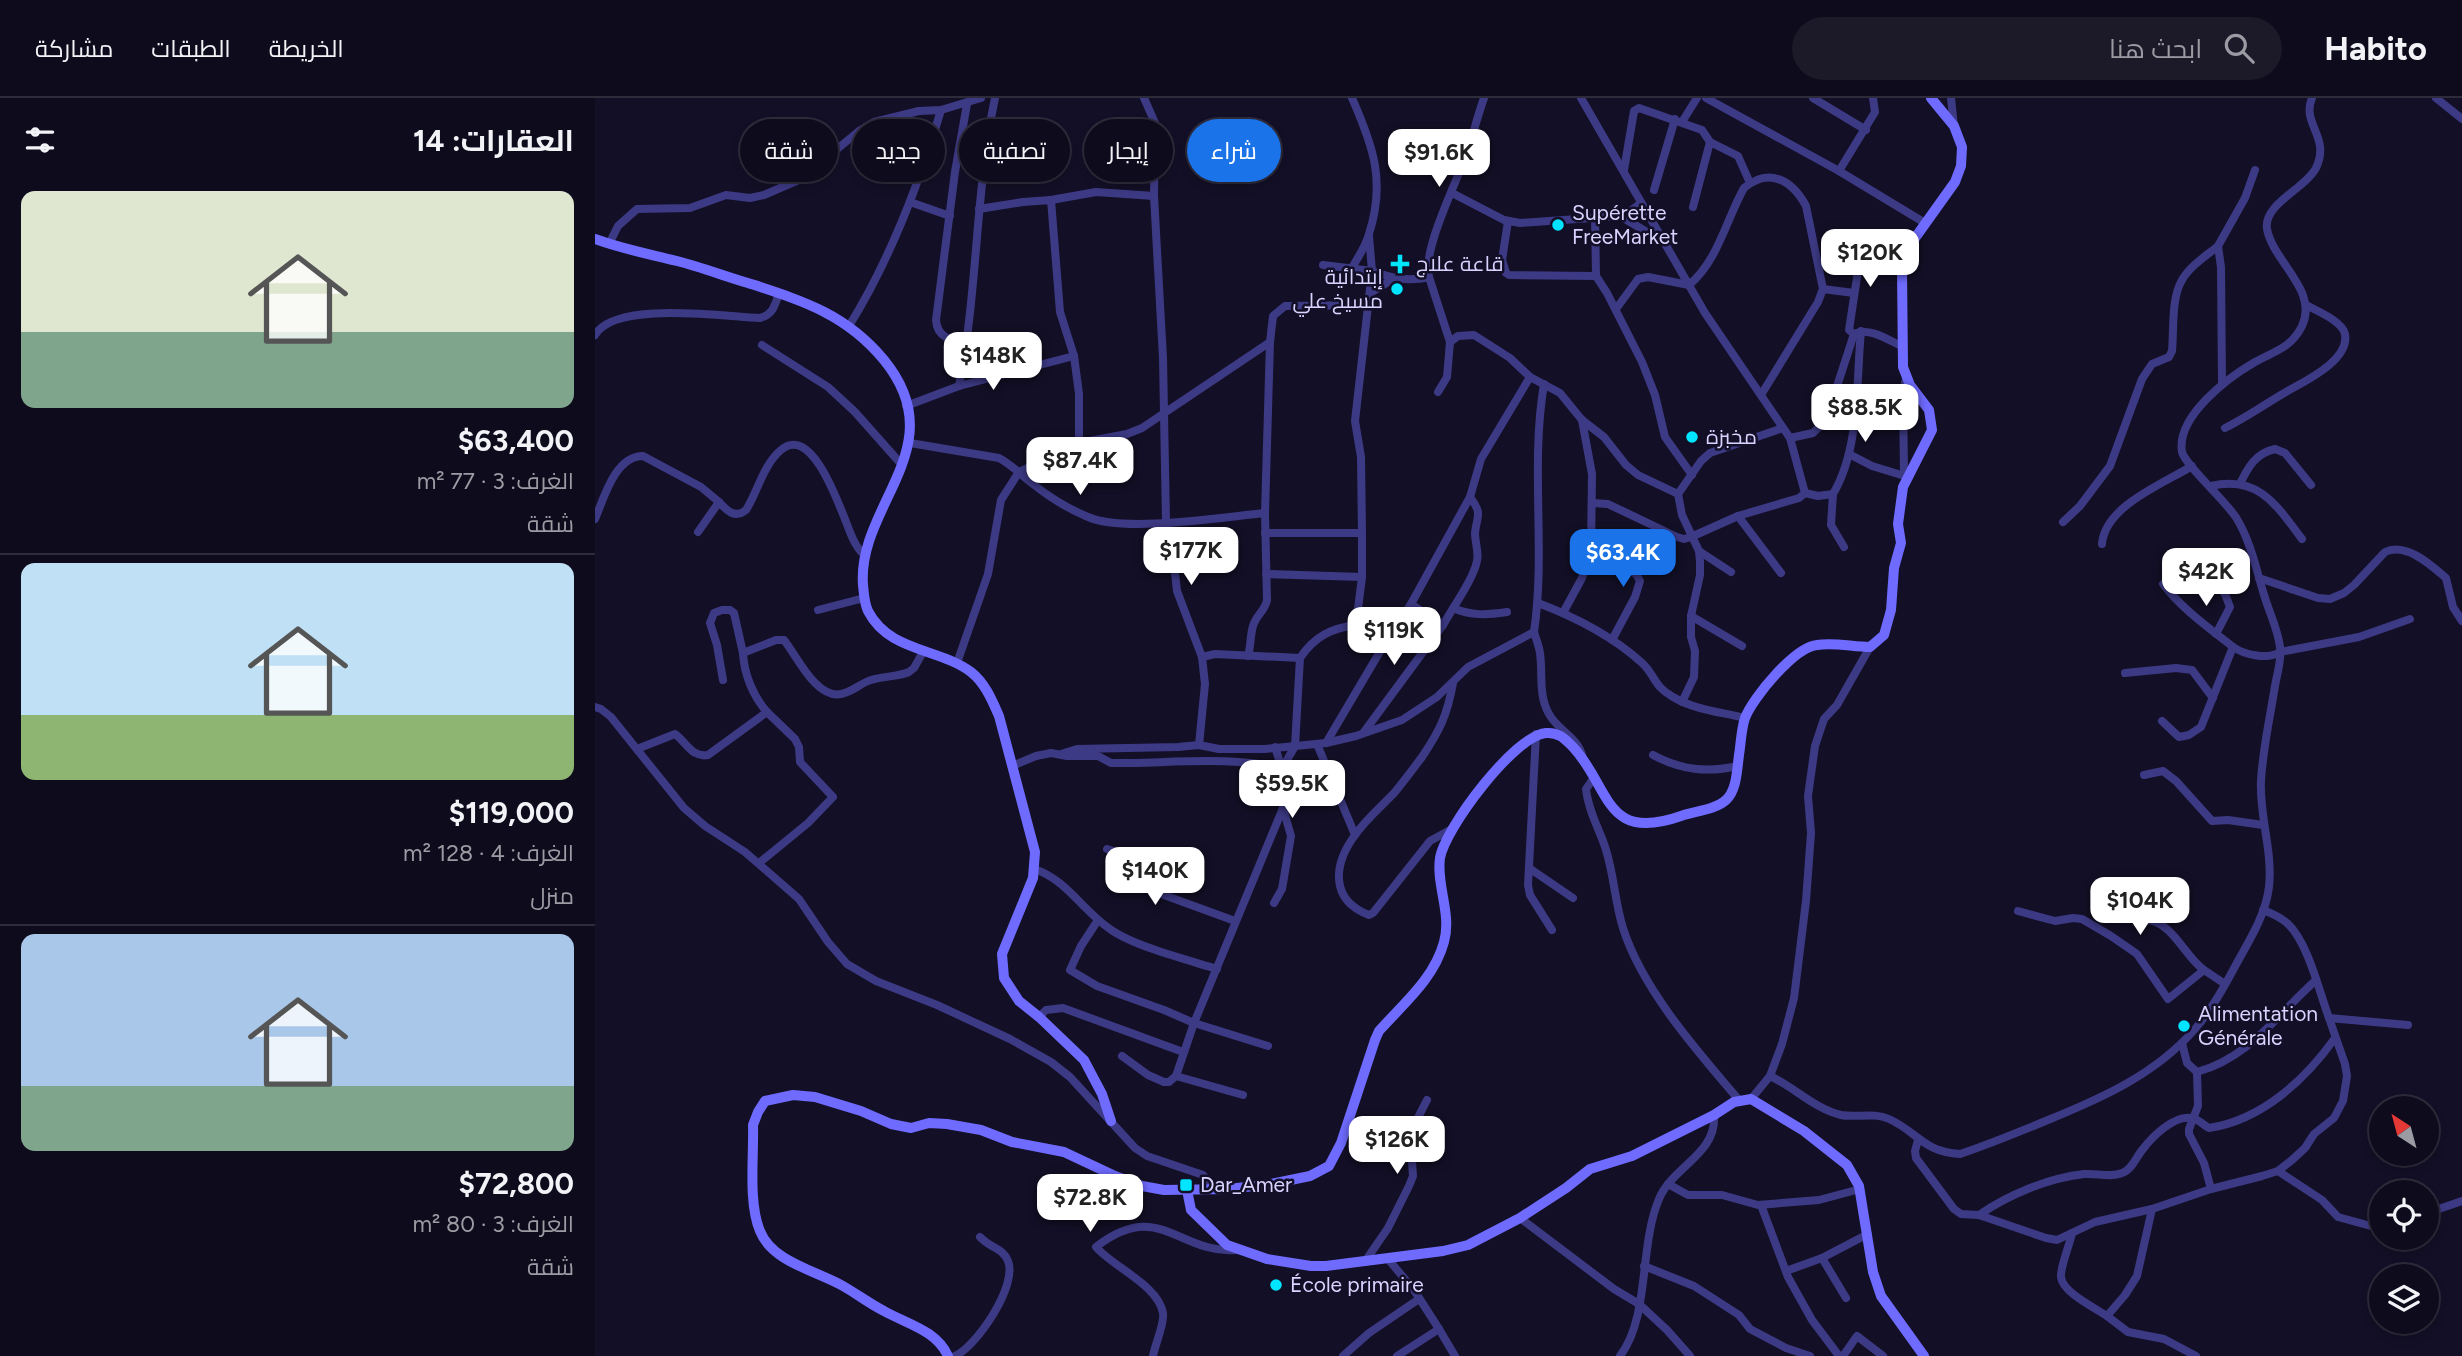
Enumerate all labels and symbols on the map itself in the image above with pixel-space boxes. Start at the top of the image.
pin: $91.6K [1382,130,1496,189]
place label: Supérette FreeMarket [1572,200,1678,249]
marker: Supérette FreeMarket [1550,217,1566,233]
pin: $120K [1821,230,1919,289]
place label: قاعة علاج [1416,251,1503,278]
marker: قاعة علاج [1390,254,1410,274]
place label: إبتدائية مسيخ علي [1292,264,1383,317]
marker: إبتدائية مسيخ علي [1389,281,1405,297]
pin: $148K [944,332,1042,392]
pin: $88.5K [1808,384,1922,444]
place label: مخبزة [1706,424,1757,449]
marker: مخبزة [1684,429,1700,445]
pin: $87.4K [1023,438,1137,497]
pin: $177K [1142,528,1240,587]
pin: $63.4K [1566,530,1680,589]
pin: $42K [2165,548,2247,608]
pin: $119K [1345,608,1443,667]
pin: $59.5K [1235,760,1349,820]
pin: $140K [1106,848,1204,907]
pin: $104K [2091,878,2189,937]
place label: Alimentation Générale [2198,1001,2318,1050]
marker: Alimentation Générale [2176,1018,2192,1034]
north arrow [2369,1096,2439,1166]
pin: $126K [1348,1116,1446,1176]
place label: Dar_Amer [1200,1172,1292,1197]
pin: $72.8K [1033,1174,1147,1234]
marker: Dar_Amer [1178,1177,1194,1193]
place label: École primaire [1290,1272,1424,1297]
marker: École primaire [1268,1277,1284,1293]

